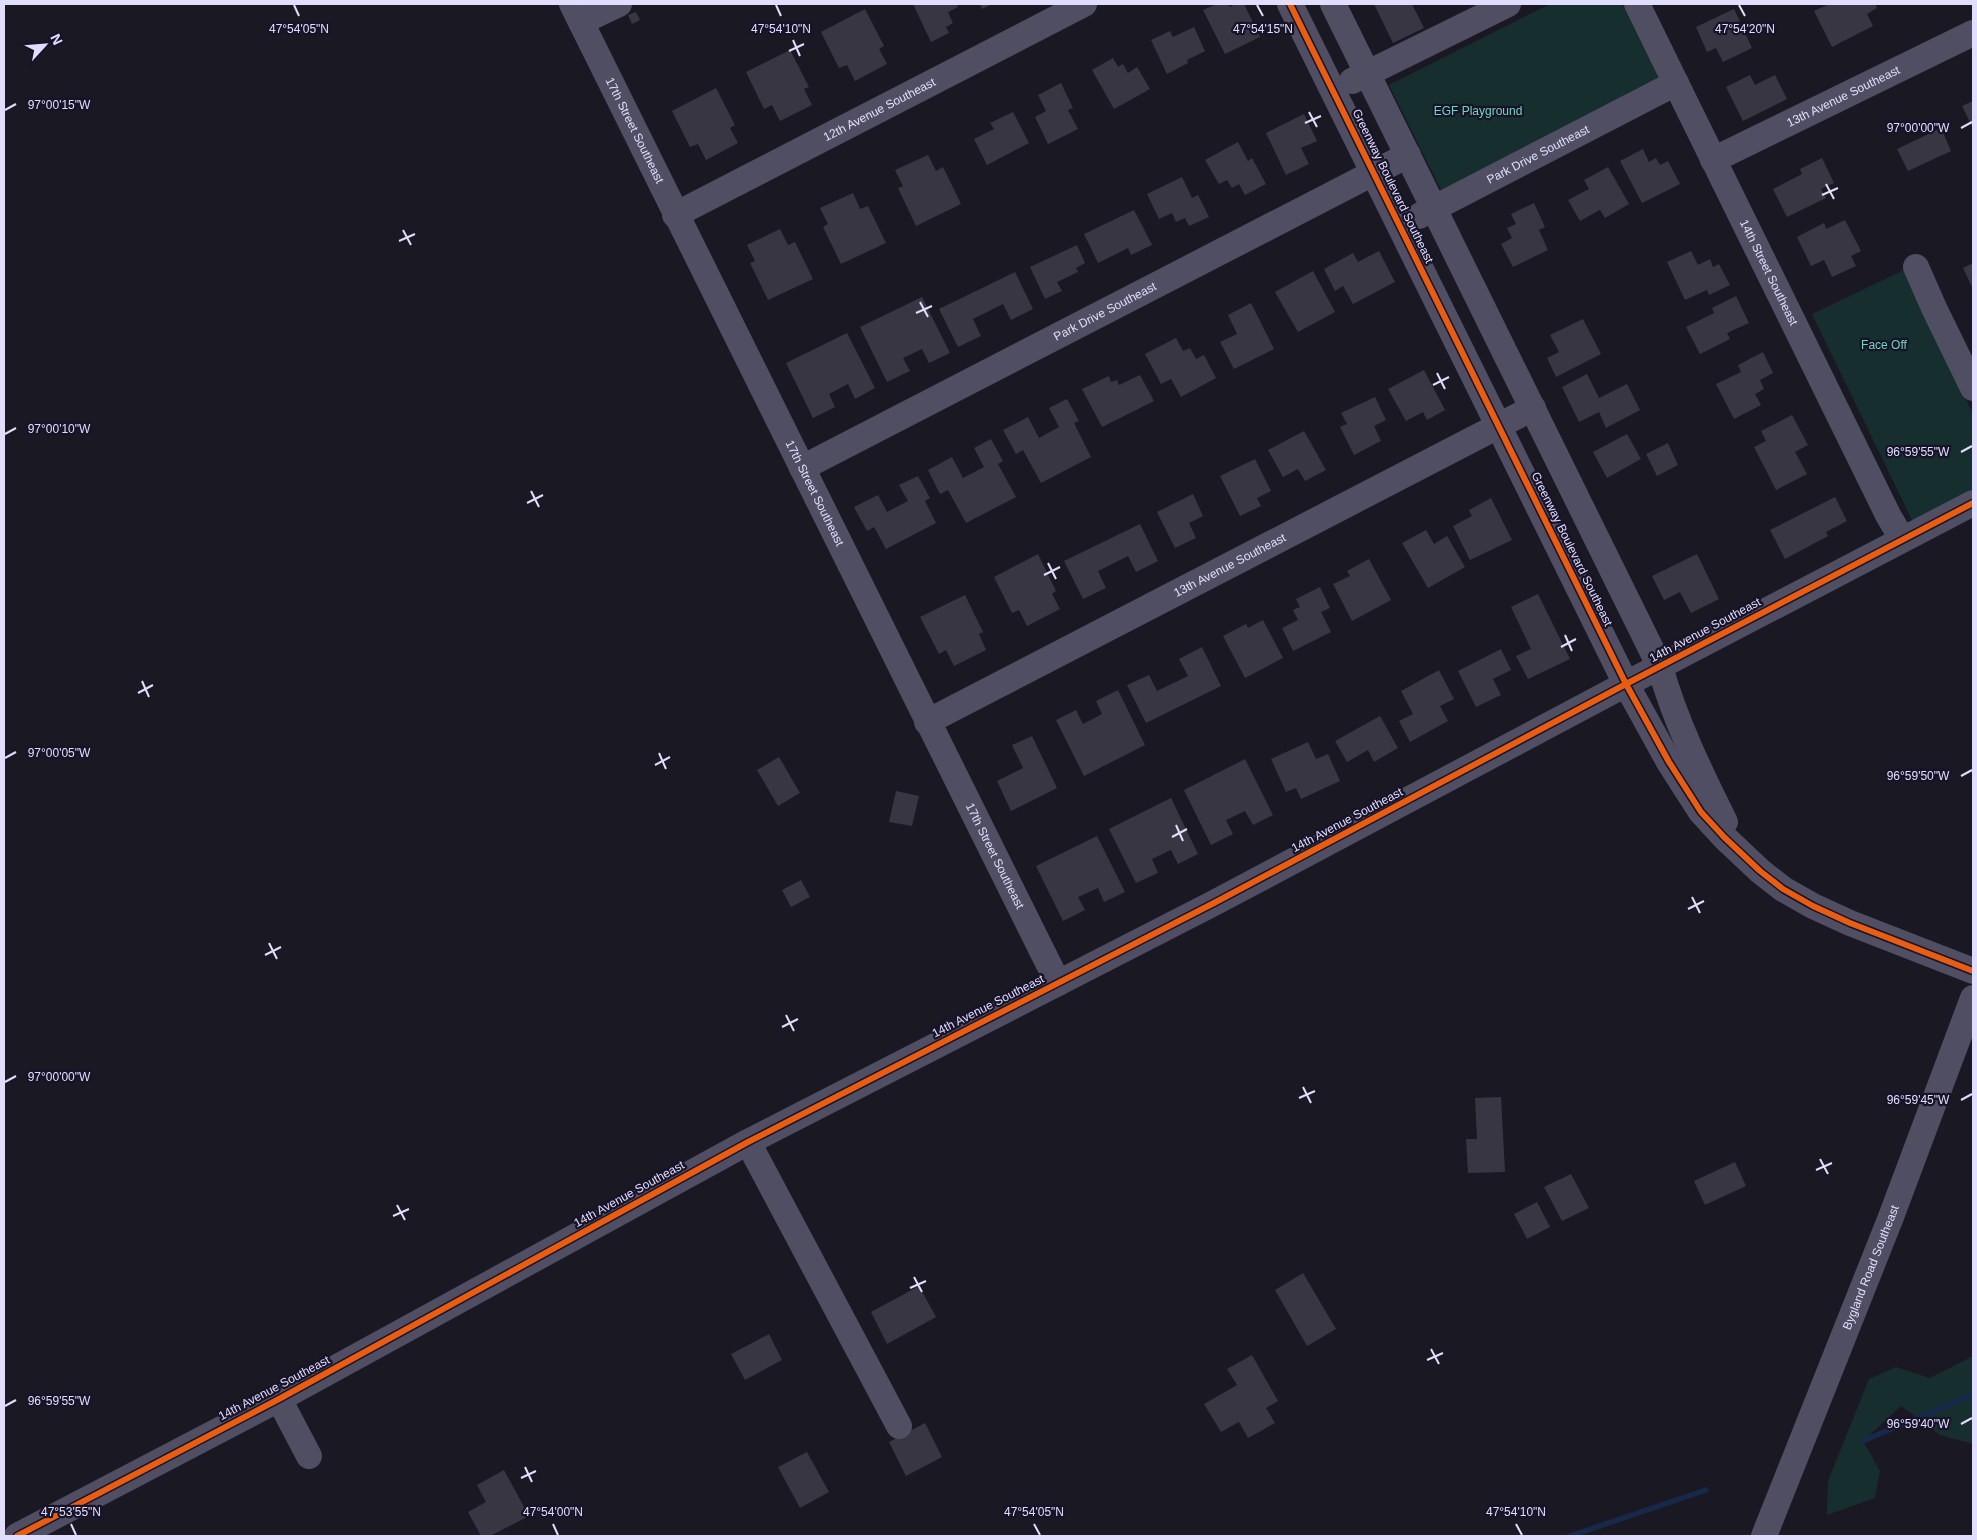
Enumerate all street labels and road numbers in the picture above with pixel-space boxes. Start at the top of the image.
street label: 13th Avenue Southeast [1784,63,1903,130]
street label: 17th Street Southeast [603,75,667,186]
street label: 12th Avenue Southeast [821,75,938,144]
street label: Greenway Boulevard Southeast [1350,107,1437,266]
street label: Park Drive Southeast [1484,122,1592,187]
street label: 14th Street Southeast [1737,217,1801,328]
street label: Park Drive Southeast [1051,279,1159,344]
street label: 17th Street Southeast [783,438,847,549]
street label: Greenway Boulevard Southeast [1529,470,1616,629]
street label: 13th Avenue Southeast [1171,530,1289,600]
street label: 14th Avenue Southeast [1647,594,1764,665]
street label: 14th Avenue Southeast [1289,784,1406,855]
street label: 17th Street Southeast [963,801,1027,912]
street label: 14th Avenue Southeast [930,971,1047,1040]
street label: 14th Avenue Southeast [571,1158,687,1230]
street label: Bygland Road Southeast [1840,1203,1902,1332]
street label: 14th Avenue Southeast [216,1352,333,1423]

